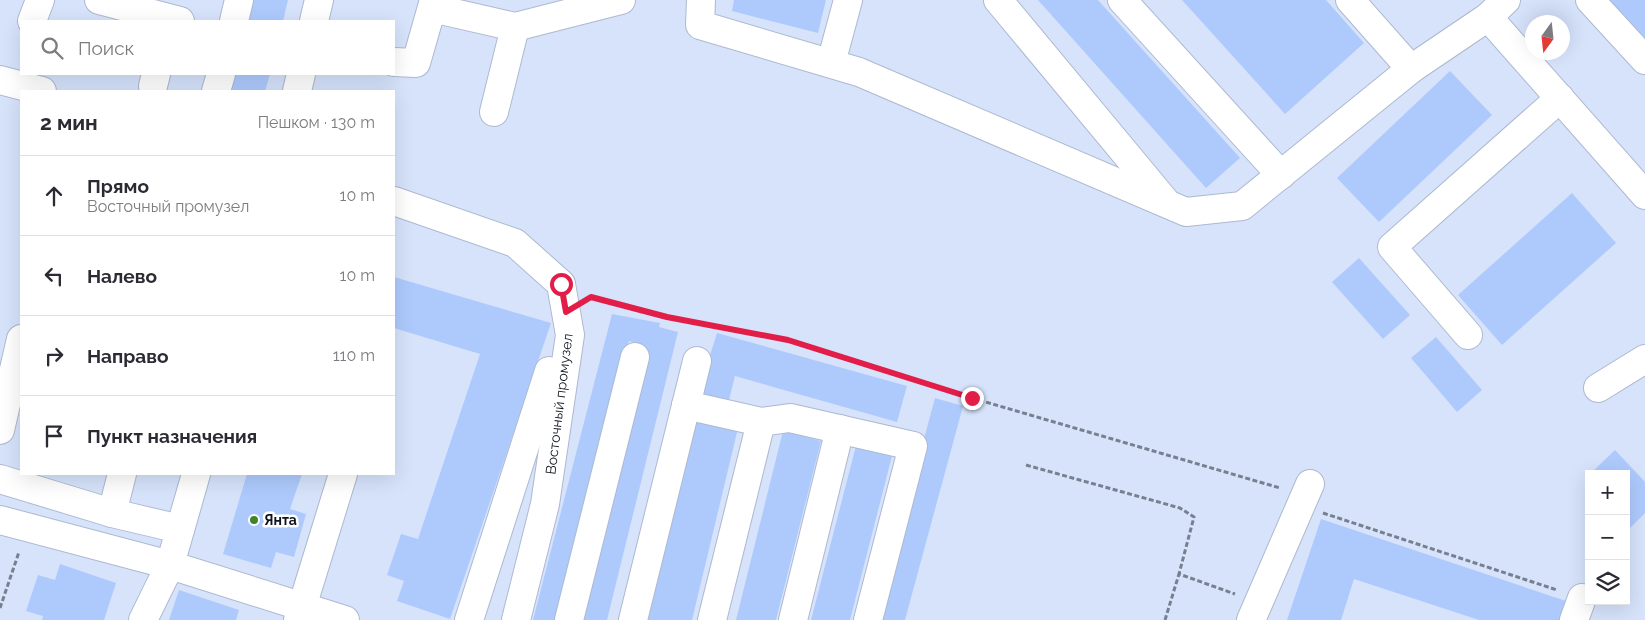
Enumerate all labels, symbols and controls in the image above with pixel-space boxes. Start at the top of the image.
north arrow [1525,15,1570,60]
search box [20,20,395,75]
icon: search [38,34,66,62]
text: Поиск [78,37,134,59]
text: 2 мин [40,110,98,135]
text: Пешком · 130 m [258,113,375,132]
text: Прямо [87,175,149,197]
icon: ahead [40,182,68,210]
text: 10 m [340,186,375,205]
text: Восточный промузел [87,197,249,216]
icon: left [40,262,68,290]
text: Налево [87,265,157,287]
text: 10 m [340,266,375,285]
route start [550,273,573,296]
street label: Восточный промузел [542,333,576,475]
icon: right [40,342,68,370]
text: Направо [87,345,168,367]
text: 110 m [333,346,375,365]
route end [961,387,984,410]
icon: arrive [40,422,68,450]
text: Пункт назначения [87,425,257,447]
map controls [1585,470,1630,605]
button: + [1585,470,1630,515]
place label: Янта [264,512,297,528]
marker: Янта [248,514,260,526]
button: − [1585,515,1630,560]
button: layers [1585,560,1630,605]

